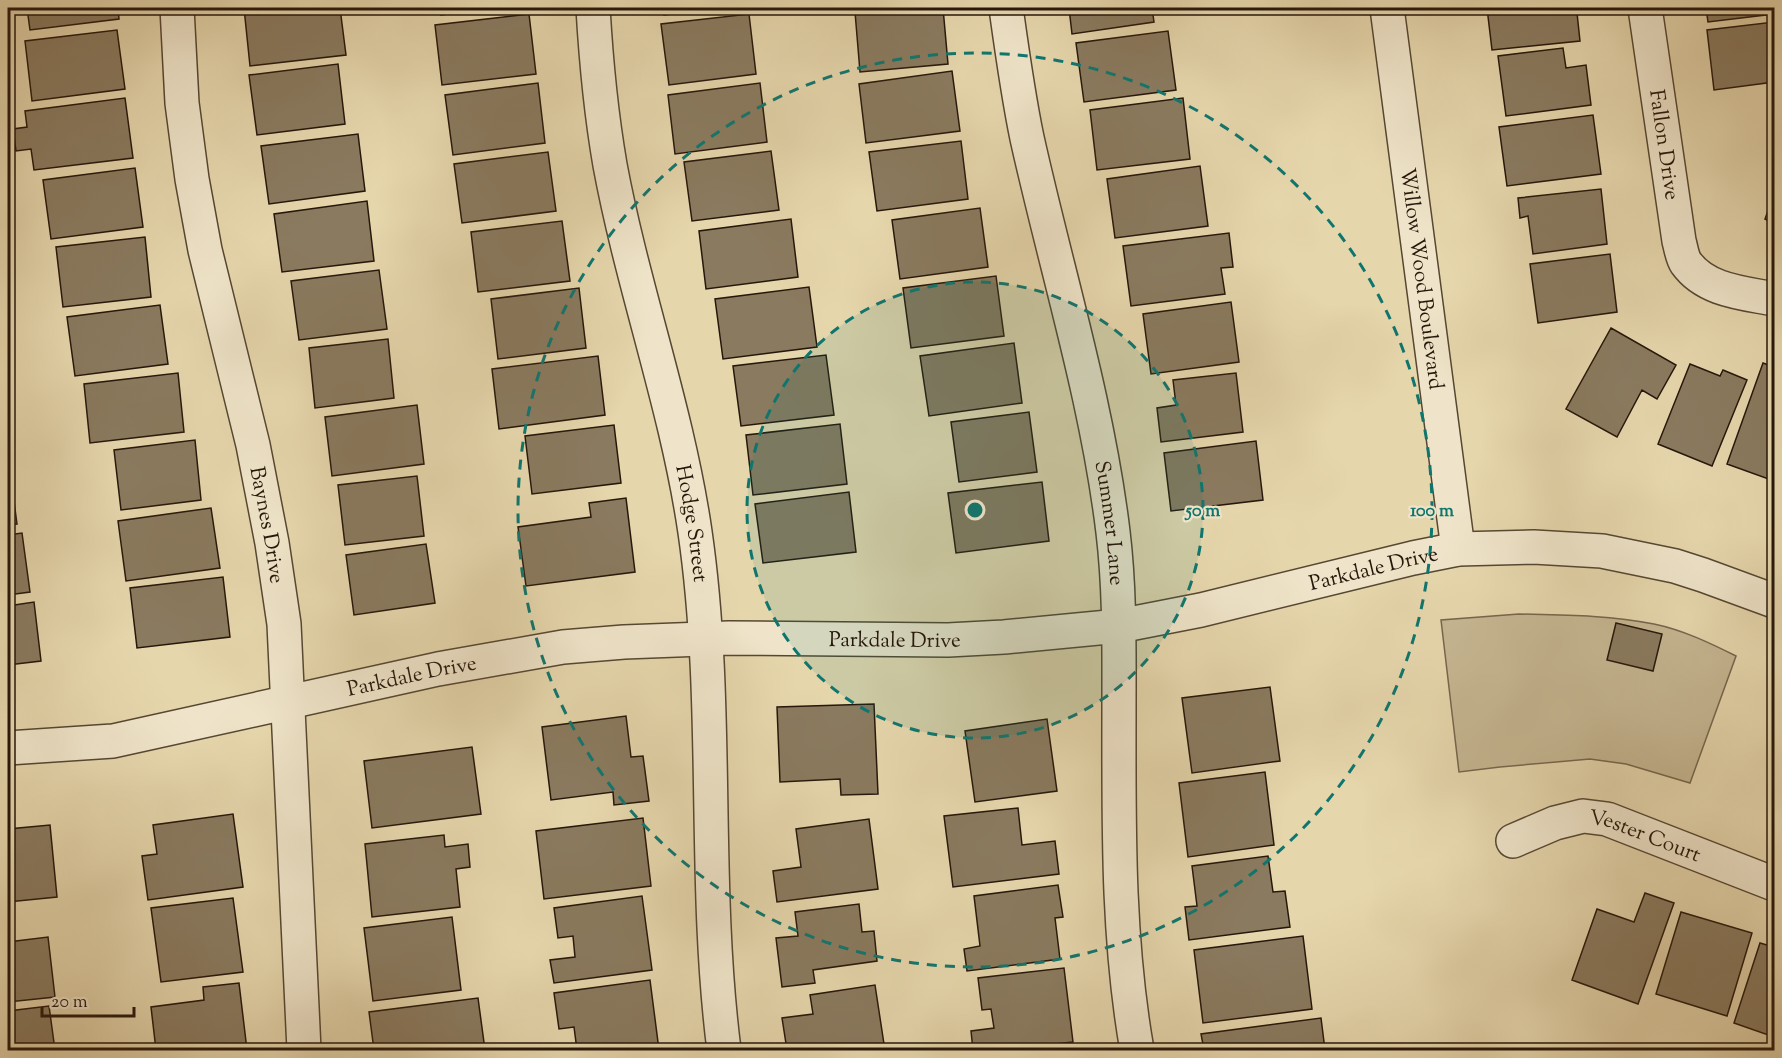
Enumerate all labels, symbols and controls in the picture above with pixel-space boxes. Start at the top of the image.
street label: Fallon Drive [1640,88,1686,202]
street label: Willow Wood Boulevard [1391,166,1450,392]
street label: Summer Lane [1085,459,1130,586]
street label: Hodge Street [666,462,714,584]
street label: Baynes Drive [241,464,291,586]
text: 50 m [1184,499,1220,525]
text: 100 m [1410,499,1454,525]
centre of rings [965,500,985,520]
street label: Parkdale Drive [1306,540,1441,600]
street label: Parkdale Drive [829,626,961,657]
street label: Parkdale Drive [344,649,479,706]
street label: Vester Court [1588,804,1705,871]
scale bar [42,980,134,1018]
text: 20 m [51,990,88,1016]

